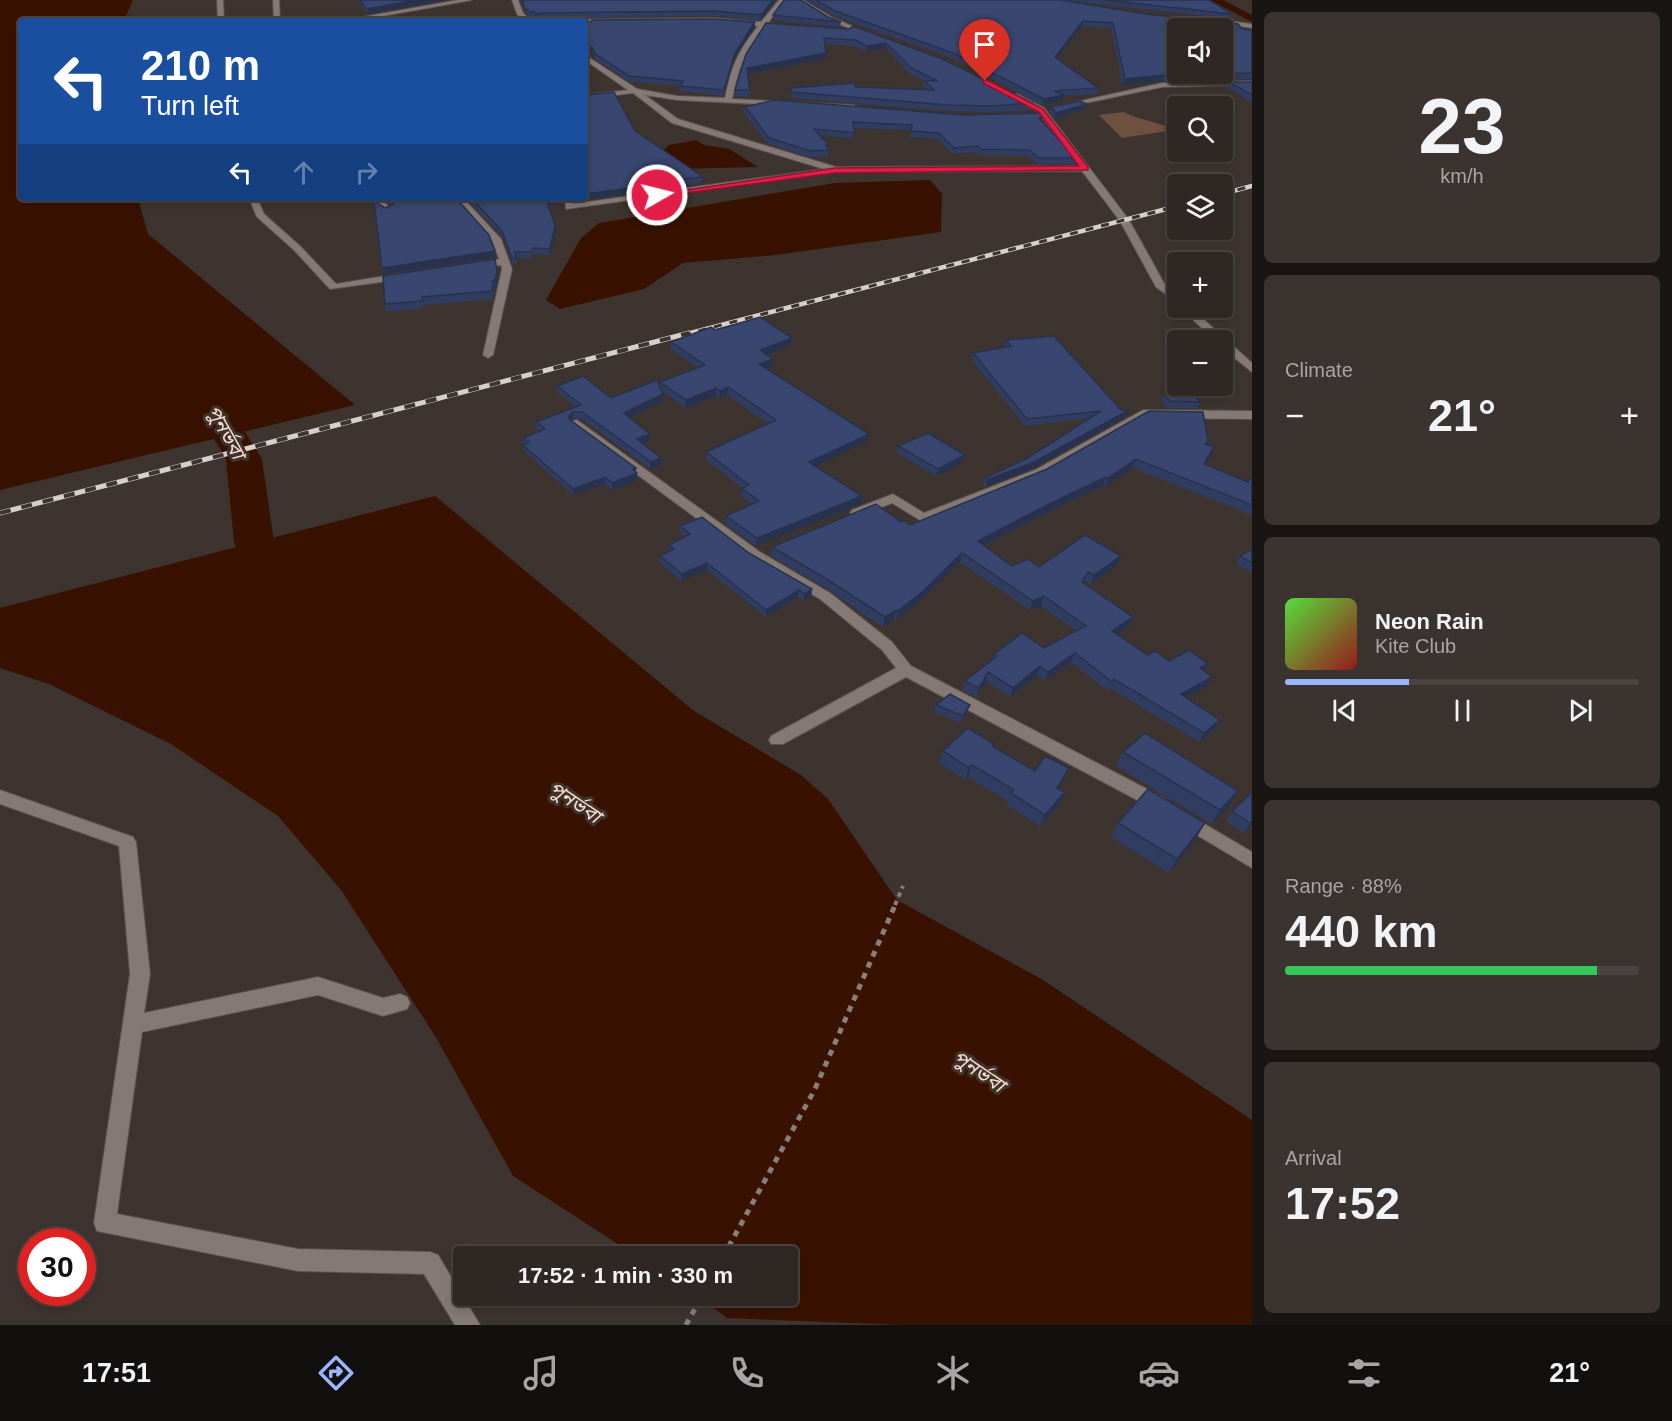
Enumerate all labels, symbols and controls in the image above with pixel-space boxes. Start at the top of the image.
map controls [1167,18,1233,396]
button: sound [1167,18,1233,84]
pin [959,19,1010,81]
icon: arrive [968,28,1001,61]
icon: left [42,42,120,120]
text: 210 m [141,42,260,89]
text: 23 [1419,82,1505,170]
text: Turn left [141,91,239,121]
button: search [1167,96,1233,162]
icon: left [224,156,257,189]
icon: ahead [287,156,320,189]
icon: right [350,156,383,189]
position arrow [625,163,689,227]
text: km/h [1440,165,1484,187]
button: layers [1167,174,1233,240]
button: + [1167,252,1233,318]
button: − [1167,330,1233,396]
text: Climate [1285,359,1353,381]
text: 21° [1428,390,1496,441]
text: − [1285,397,1304,434]
text: + [1620,397,1639,434]
water label: পুনর্ভবা [202,401,252,466]
text: Neon Rain [1375,609,1484,634]
text: Kite Club [1375,635,1456,657]
icon: previous [1328,694,1361,727]
icon: pause [1446,694,1479,727]
icon: next [1564,694,1597,727]
water label: পুনর্ভবা [544,776,609,830]
text: Range · 88% [1285,875,1402,897]
text: 440 km [1285,906,1438,957]
water label: পুনর্ভবা [948,1045,1013,1099]
text: Arrival [1285,1147,1342,1169]
text: 17:52 [1285,1178,1400,1229]
speed limit sign: 30 [18,1228,96,1306]
text: 17:52 · 1 min · 330 m [518,1263,733,1288]
icon: directions [315,1352,357,1394]
icon: music [520,1352,562,1394]
icon: phone [726,1352,768,1394]
icon: climate [932,1352,974,1394]
icon: car [1138,1352,1180,1394]
icon: filters [1343,1352,1385,1394]
text: 17:51 [82,1358,151,1388]
text: 21° [1549,1358,1590,1388]

